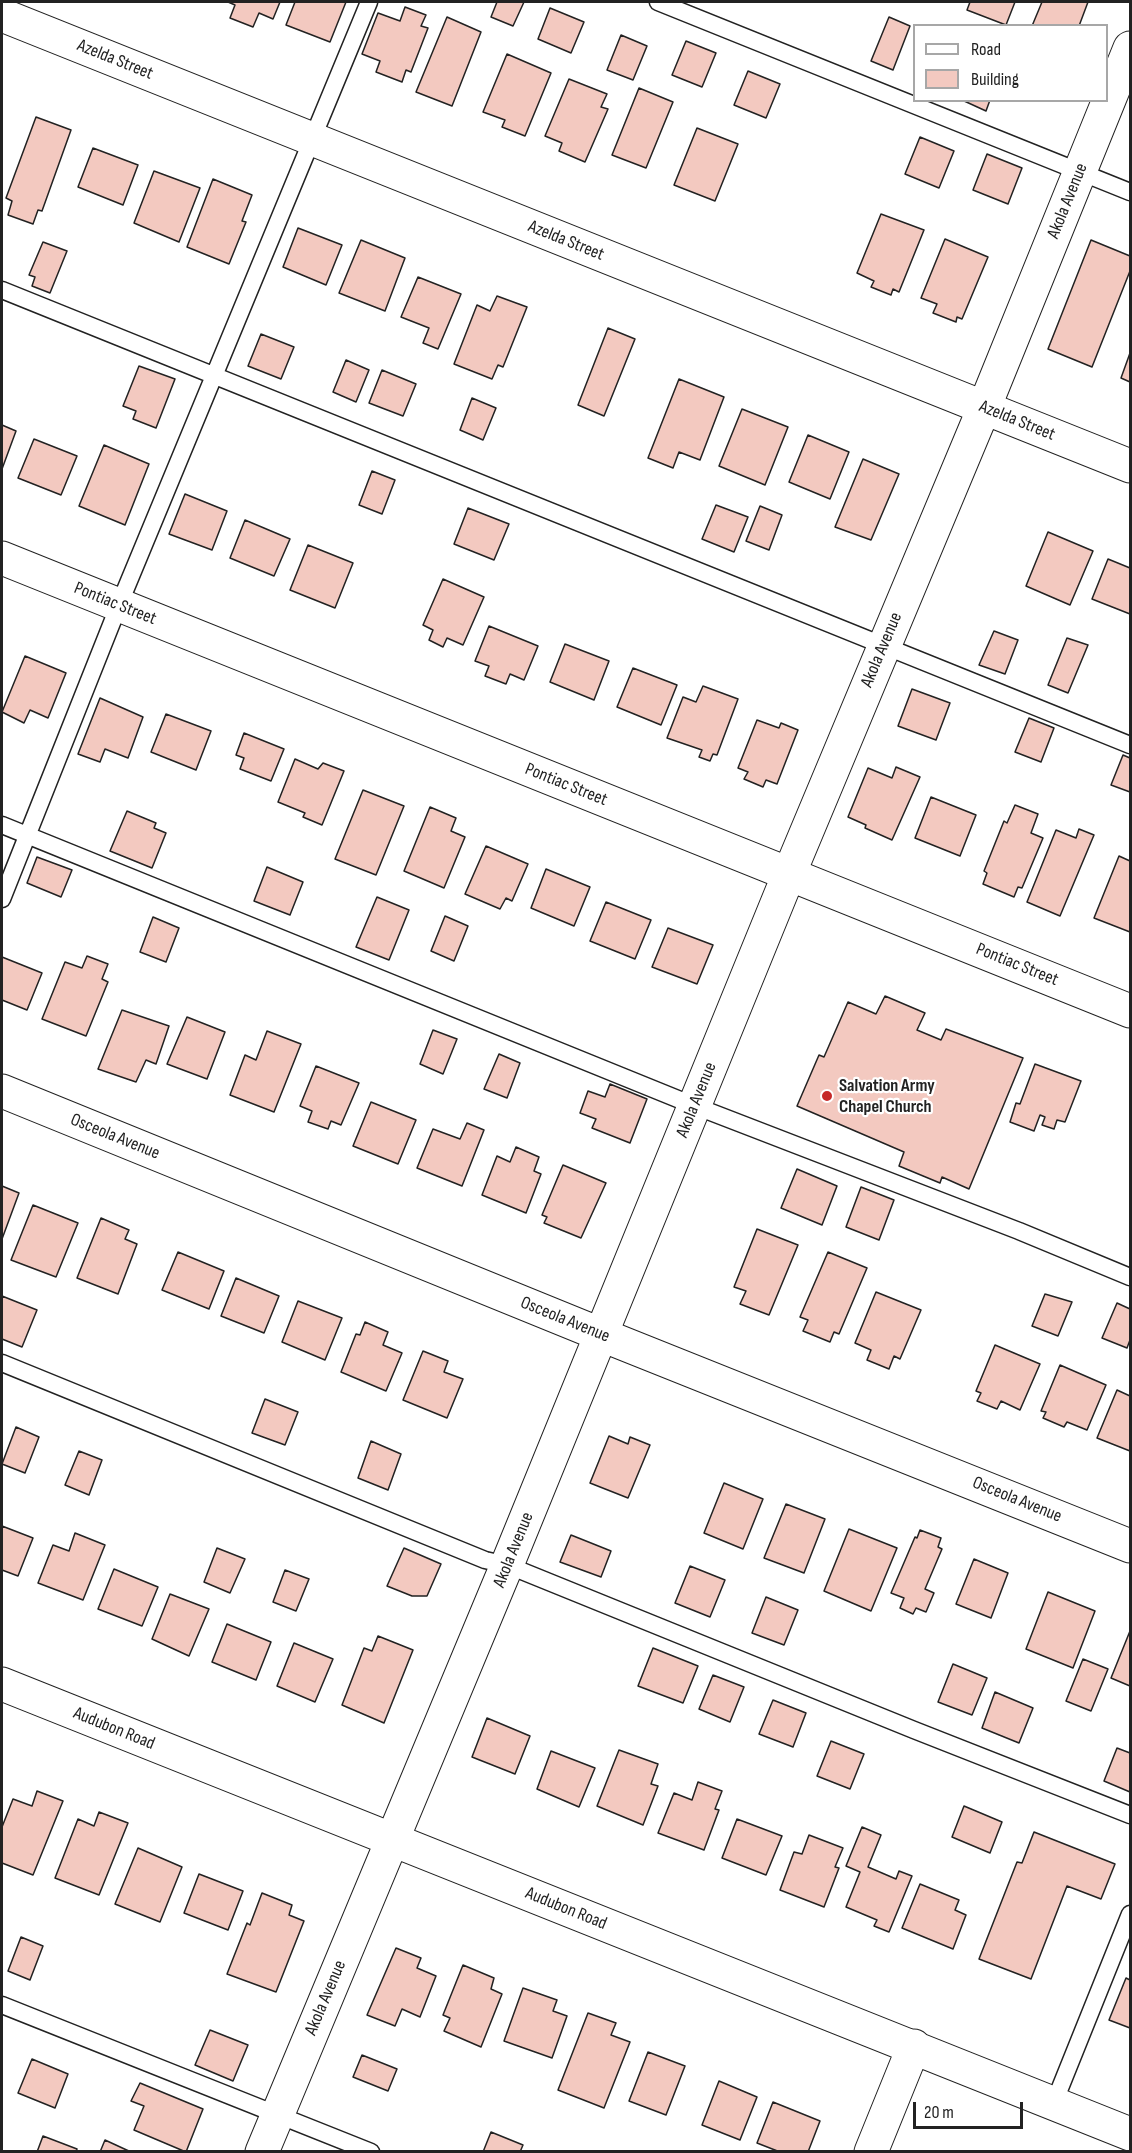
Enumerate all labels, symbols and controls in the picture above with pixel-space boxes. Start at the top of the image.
legend [913,24,1108,102]
street label: Azelda Street [74,35,156,85]
text: Road [971,39,1001,60]
text: Building [971,69,1019,90]
street label: Akola Avenue [1043,160,1093,242]
street label: Azelda Street [525,216,607,266]
street label: Azelda Street [976,396,1058,446]
street label: Pontiac Street [71,578,159,630]
street label: Akola Avenue [857,609,907,691]
street label: Pontiac Street [522,759,610,811]
street label: Pontiac Street [973,939,1061,991]
street label: Akola Avenue [672,1059,722,1141]
place label: Salvation Army Chapel Church [839,1075,935,1118]
marker: Salvation Army Chapel Church [820,1089,834,1103]
street label: Osceola Avenue [67,1109,163,1165]
street label: Osceola Avenue [517,1292,613,1348]
street label: Osceola Avenue [969,1472,1065,1528]
street label: Akola Avenue [489,1509,539,1591]
street label: Audubon Road [70,1703,158,1755]
street label: Audubon Road [522,1883,610,1935]
street label: Akola Avenue [301,1957,351,2039]
scale bar [916,2090,1026,2128]
text: 20 m [924,2102,954,2123]

